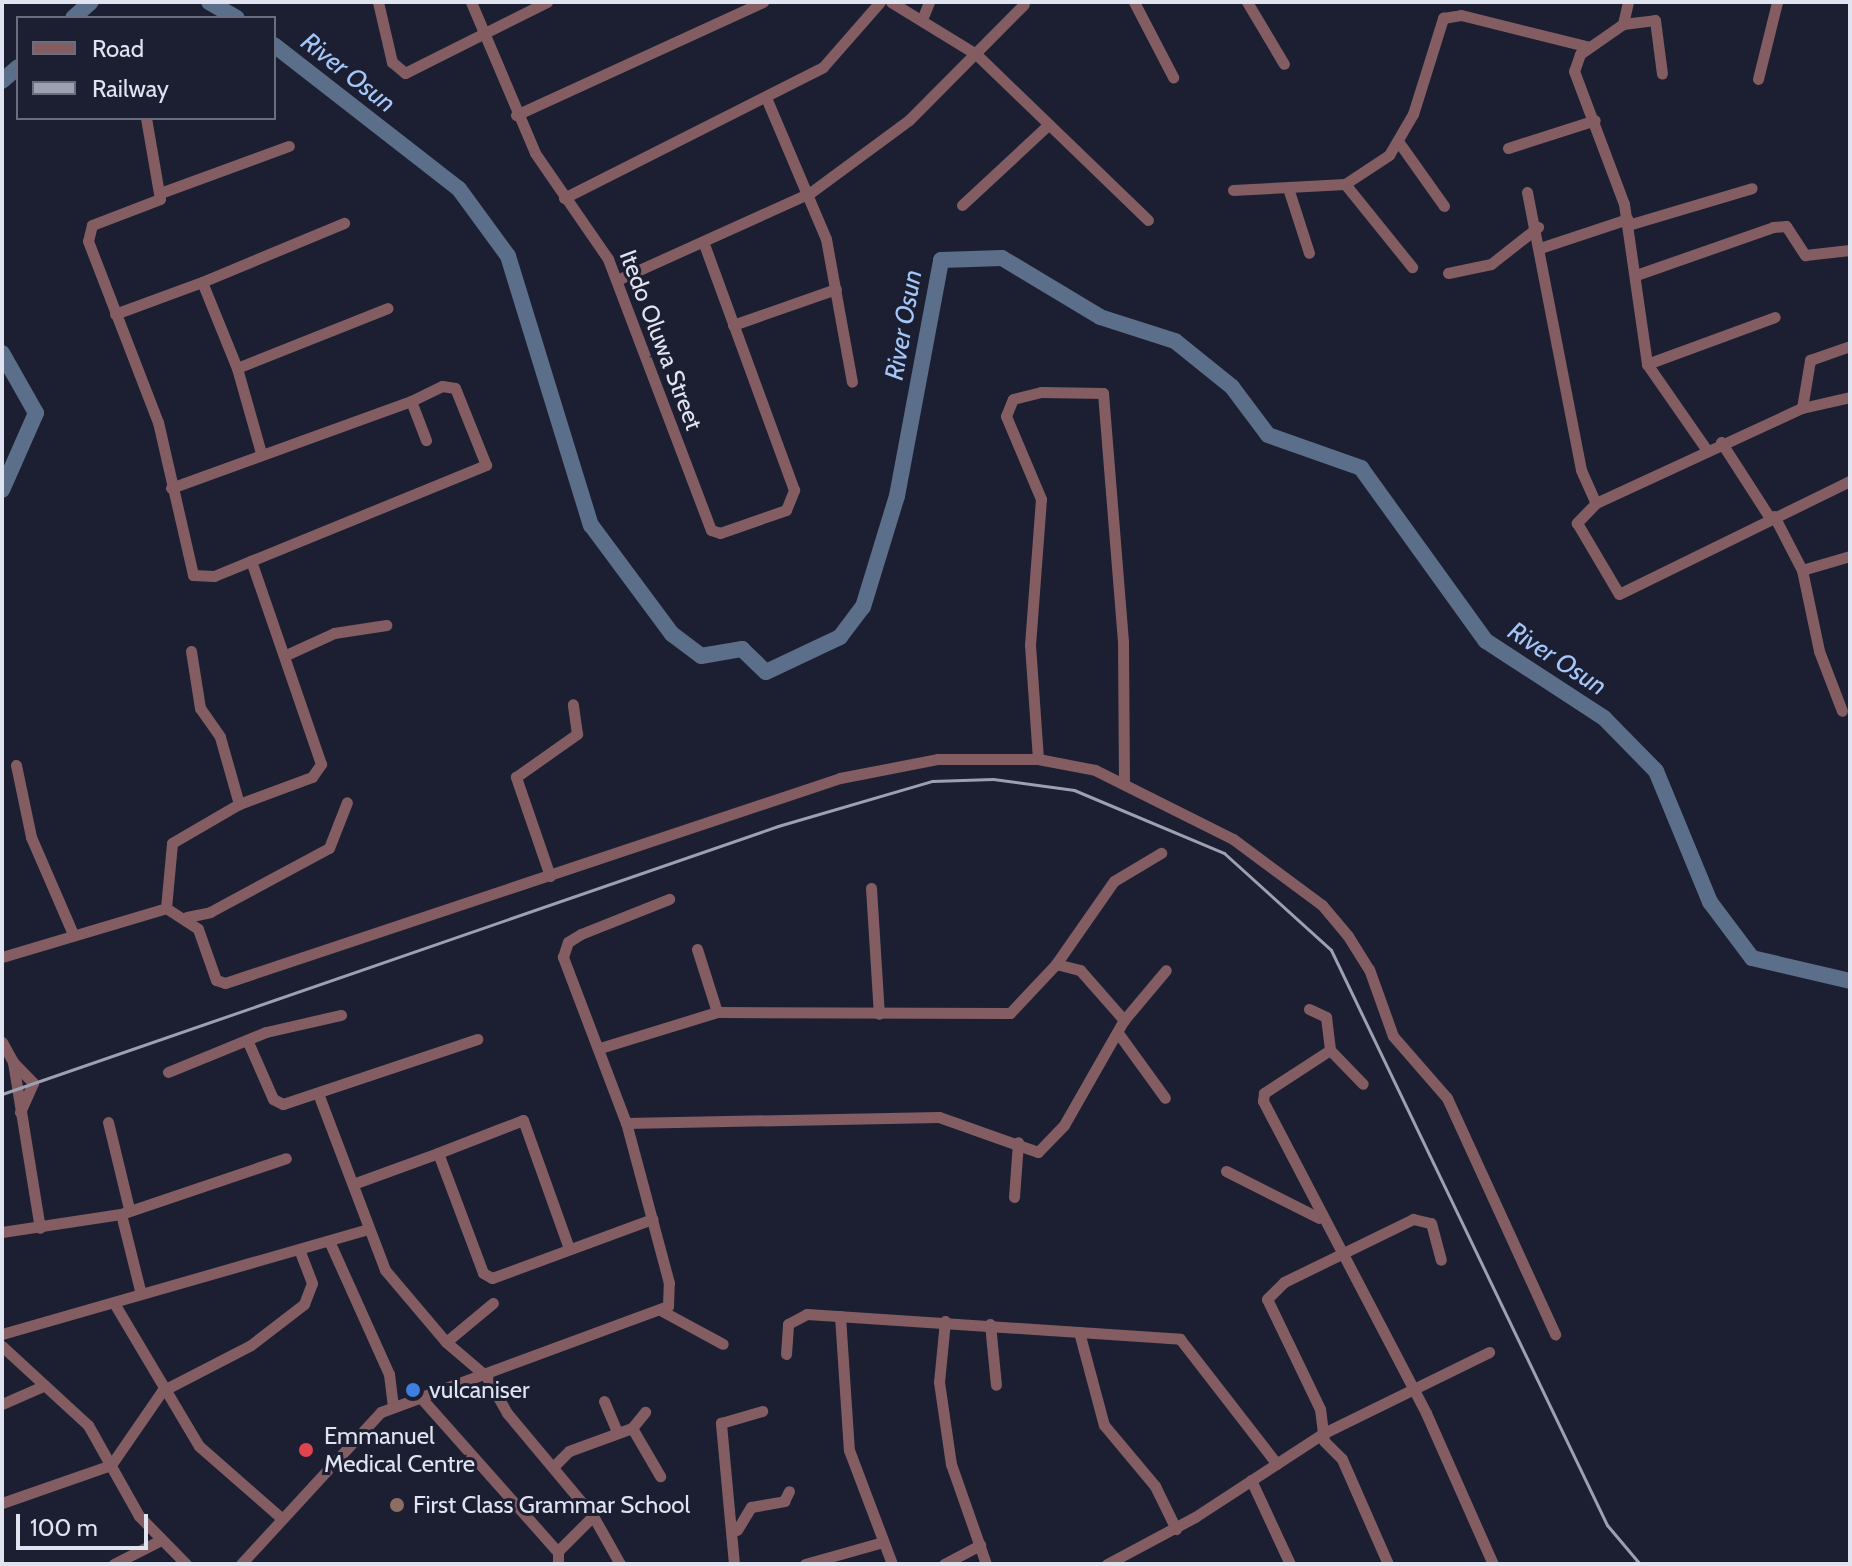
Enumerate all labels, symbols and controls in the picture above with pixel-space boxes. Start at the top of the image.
legend [16,16,276,120]
water label: River Osun [295,26,401,120]
text: Road [92,34,144,63]
text: Railway [92,74,169,103]
street label: Itedo Oluwa Street [613,246,709,434]
water label: River Osun [879,268,929,382]
water label: River Osun [1502,616,1612,702]
place label: vulcaniser [429,1376,530,1404]
marker: vulcaniser [404,1381,422,1399]
place label: Emmanuel Medical Centre [324,1422,475,1478]
marker: Emmanuel Medical Centre [295,1439,317,1461]
place label: First Class Grammar School [413,1491,690,1519]
marker: First Class Grammar School [388,1496,406,1514]
scale bar [20,1498,152,1548]
text: 100 m [30,1513,98,1542]

